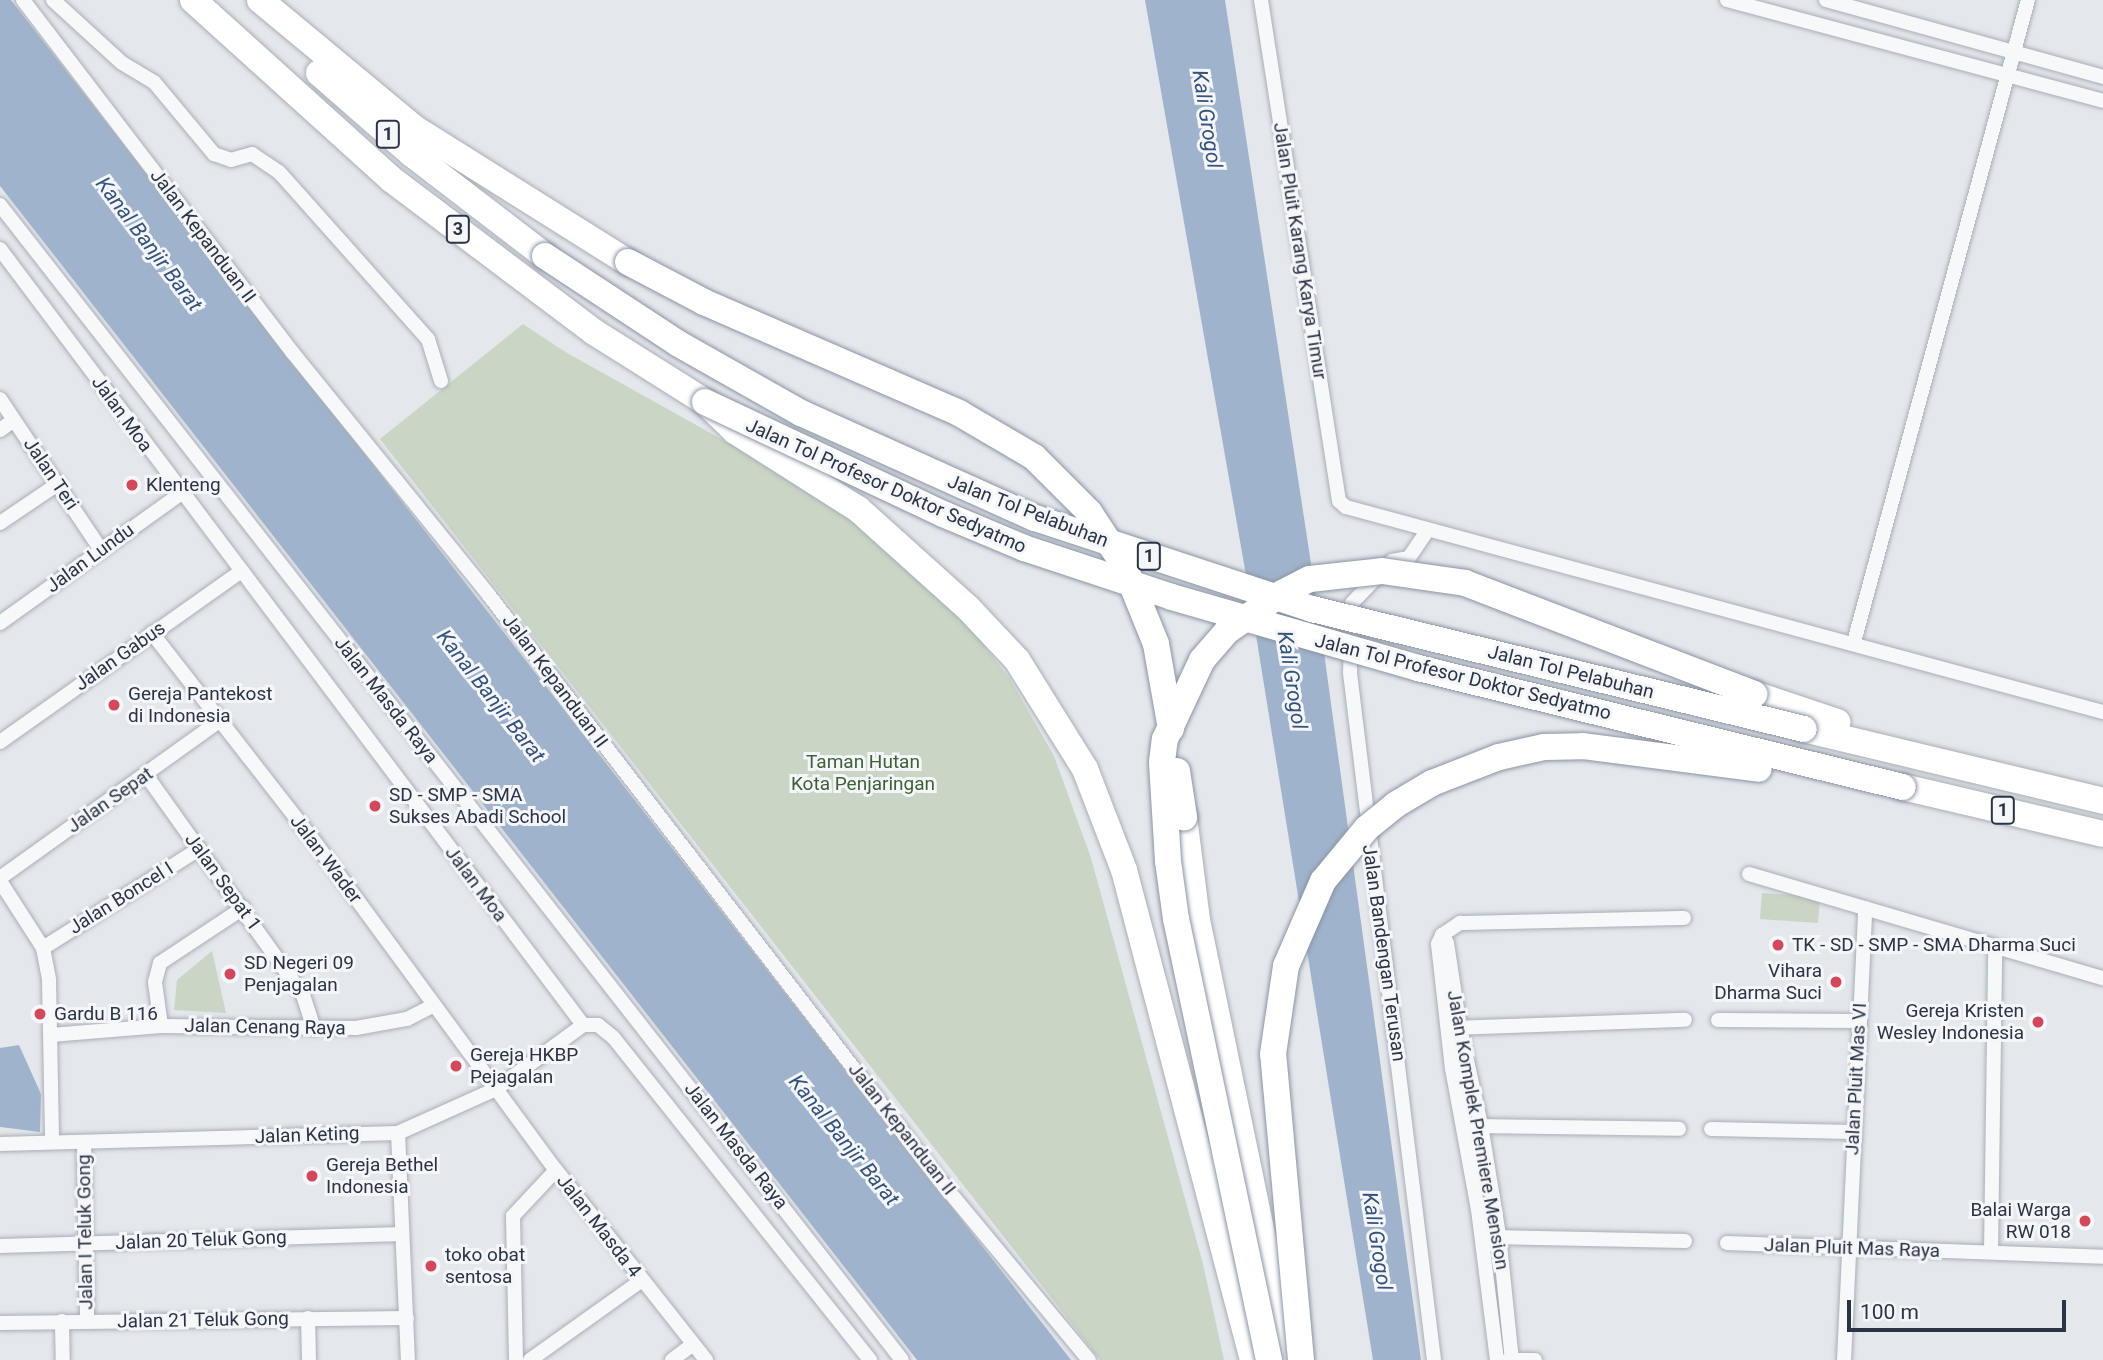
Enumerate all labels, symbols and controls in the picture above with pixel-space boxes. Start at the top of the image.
water label: Kali Grogol [1187,68,1227,170]
road number: 1 [376,119,400,148]
street label: Jalan Pluit Karang Karya Timur [1268,121,1332,381]
street label: Jalan Kepanduan II [145,165,261,307]
water label: Kanal Banjir Barat [90,172,208,316]
road number: 3 [446,214,470,244]
street label: Jalan Moa [87,371,157,457]
street label: Jalan Tol Profesor Doktor Sedyatmo [742,414,1030,558]
street label: Jalan Teri [18,433,84,515]
street label: Jalan Tol Pelabuhan [944,470,1112,552]
place label: Klenteng [146,474,221,496]
marker: Klenteng [124,477,140,493]
street label: Jalan Lundu [42,519,138,597]
road number: 1 [1137,542,1161,570]
street label: Jalan Kepanduan II [497,610,613,752]
street label: Jalan Gabus [70,616,170,696]
water label: Kanal Banjir Barat [431,625,551,767]
water label: Kali Grogol [1272,629,1312,731]
street label: Jalan Tol Profesor Doktor Sedyatmo [1312,629,1614,725]
street label: Jalan Masda Raya [329,632,443,768]
street label: Jalan Tol Pelabuhan [1485,640,1657,704]
place label: Gereja Pantekost di Indonesia [128,683,272,727]
marker: Gereja Pantekost di Indonesia [106,697,122,713]
park label: Taman Hutan Kota Penjaringan [791,751,935,795]
street label: Jalan Sepat [63,762,157,838]
place label: SD - SMP - SMA Sukses Abadi School [389,784,566,828]
road number: 1 [1991,796,2015,824]
marker: SD - SMP - SMA Sukses Abadi School [367,798,383,814]
street label: Jalan Wader [285,810,367,908]
street label: Jalan Sepat 1 [180,829,266,935]
street label: Jalan Moa [440,842,512,926]
street label: Jalan Bandengan Terusan [1357,843,1411,1063]
street label: Jalan Boncel I [65,857,177,939]
place label: TK - SD - SMP - SMA Dharma Suci [1792,934,2076,956]
marker: TK - SD - SMP - SMA Dharma Suci [1770,937,1786,953]
place label: SD Negeri 09 Penjagalan [244,952,354,996]
place label: Vihara Dharma Suci [1714,960,1822,1004]
marker: SD Negeri 09 Penjagalan [222,966,238,982]
marker: Vihara Dharma Suci [1828,974,1844,990]
street label: Jalan Komplek Premiere Mension [1442,988,1514,1272]
place label: Gereja Kristen Wesley Indonesia [1877,1000,2024,1044]
street label: Jalan Pluit Mas VI [1841,1002,1871,1156]
place label: Gardu B 116 [54,1003,158,1025]
marker: Gardu B 116 [32,1006,48,1022]
street label: Jalan Cenang Raya [184,1014,346,1040]
marker: Gereja Kristen Wesley Indonesia [2030,1014,2046,1030]
place label: Gereja HKBP Pejagalan [470,1044,578,1088]
marker: Gereja HKBP Pejagalan [448,1058,464,1074]
street label: Jalan Kepanduan II [843,1058,961,1200]
water label: Kanal Banjir Barat [783,1069,905,1211]
street label: Jalan Masda Raya [679,1078,793,1214]
street label: Jalan Keting [254,1122,360,1148]
street label: Jalan I Teluk Gong [72,1154,98,1310]
place label: Gereja Bethel Indonesia [326,1154,438,1198]
marker: Gereja Bethel Indonesia [304,1168,320,1184]
street label: Jalan Masda 4 [552,1170,646,1282]
water label: Kali Grogol [1357,1190,1397,1292]
place label: Balai Warga RW 018 [1970,1199,2071,1243]
marker: Balai Warga RW 018 [2077,1213,2093,1229]
street label: Jalan 20 Teluk Gong [115,1226,287,1254]
street label: Jalan Pluit Mas Raya [1764,1234,1940,1262]
place label: toko obat sentosa [445,1244,525,1288]
marker: toko obat sentosa [423,1258,439,1274]
scale bar [1851,1286,2070,1330]
text: 100 m [1860,1300,1919,1324]
street label: Jalan 21 Teluk Gong [117,1307,289,1333]

